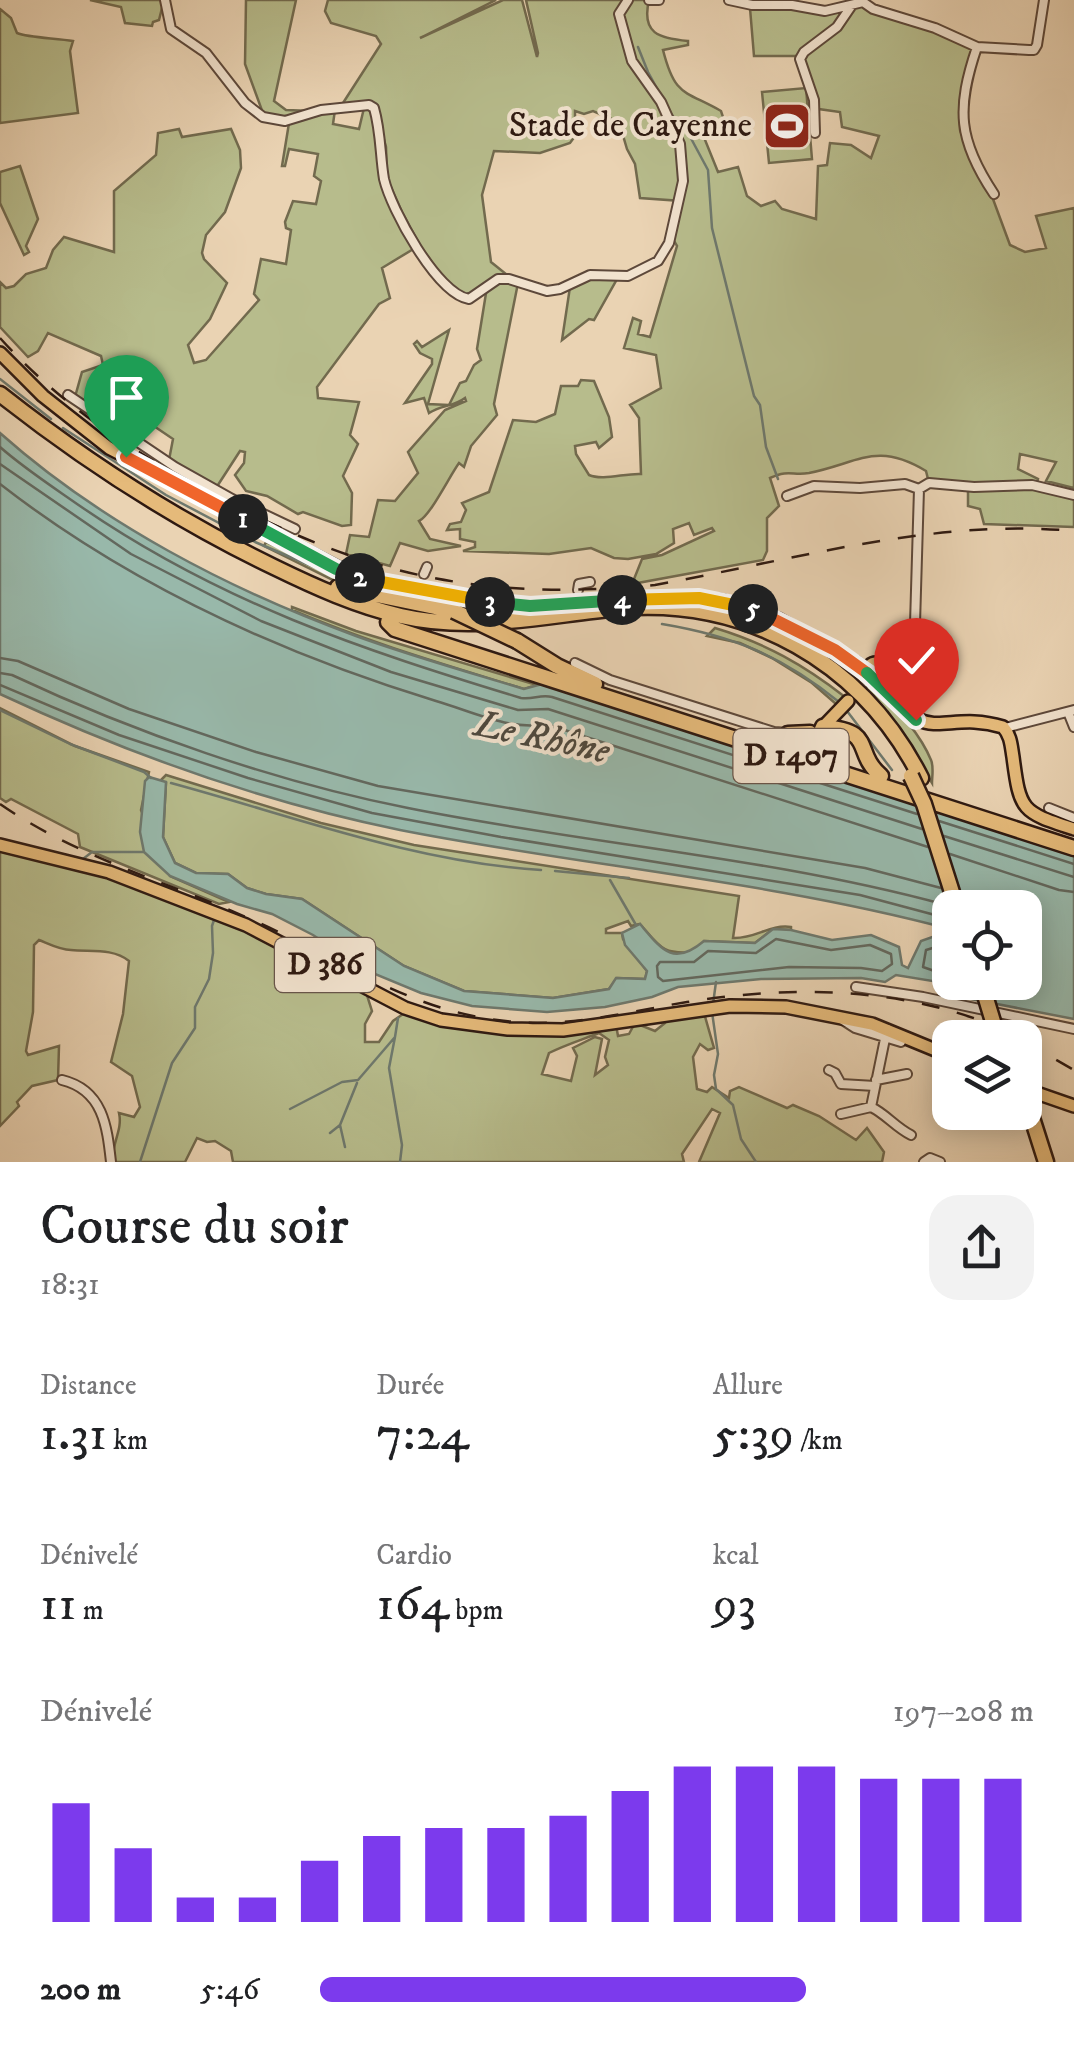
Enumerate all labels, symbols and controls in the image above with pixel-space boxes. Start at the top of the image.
sports icon: Stade de Cayenne [761,100,813,152]
place label: Stade de Cayenne [509,104,752,148]
pin [84,355,169,458]
icon: arrive [99,370,154,425]
pin: 1 [218,494,268,544]
text: 1 [238,501,248,536]
pin: 2 [335,553,385,603]
text: 2 [353,560,367,595]
pin: 4 [597,575,647,625]
pin: 3 [465,577,515,627]
text: 4 [614,582,630,617]
text: 3 [485,584,495,619]
pin: 5 [728,584,778,634]
text: 5 [746,591,760,626]
pin [874,618,959,721]
icon: check [889,633,944,688]
water label: Le Rhône [468,700,615,776]
road number: D 1407 [734,729,848,783]
map controls [932,890,1042,1130]
button: locate [932,890,1042,1000]
road number: D 386 [275,938,375,992]
button: layers [932,1020,1042,1130]
text: Course du soir [40,1193,349,1262]
button: share [929,1195,1034,1300]
text: 18:31 [40,1265,100,1305]
text: Distance [40,1368,136,1403]
text: Durée [376,1368,444,1403]
text: Allure [713,1368,783,1403]
text: 1.31 [40,1403,107,1466]
text: 7:24 [376,1403,469,1466]
text: 5:39 [713,1403,794,1466]
text: km [107,1423,148,1458]
text: /km [794,1423,843,1458]
text: Dénivelé [40,1538,138,1573]
text: Cardio [376,1538,452,1573]
text: kcal [713,1538,759,1573]
text: 11 [40,1573,77,1636]
text: 164 [376,1573,449,1636]
text: 93 [713,1573,756,1636]
text: m [77,1593,104,1628]
text: bpm [449,1593,504,1628]
text: Dénivelé [40,1692,152,1732]
text: 197–208 m [893,1692,1034,1732]
text: 200 m [40,1970,121,2010]
text: 5:46 [200,1970,259,2010]

